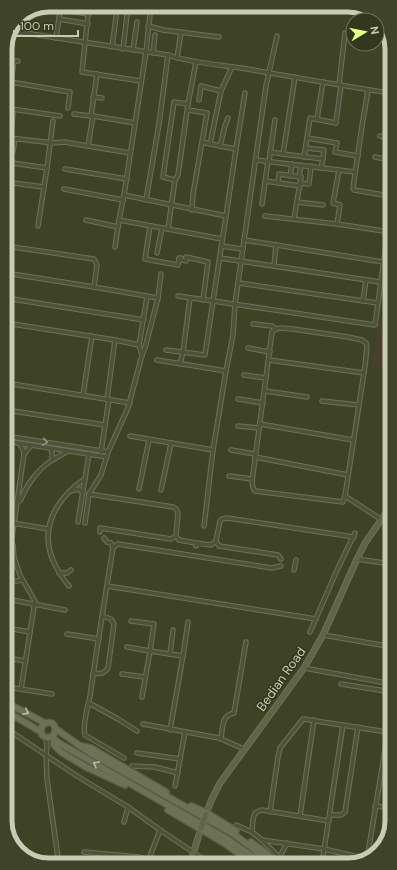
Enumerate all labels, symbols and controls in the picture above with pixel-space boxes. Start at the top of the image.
scale bar [14,12,78,38]
north arrow [345,12,385,52]
text: 100 m [20,18,54,34]
text: N [367,25,382,35]
one-way arrow [42,437,48,446]
street label: Bedian Road [253,644,309,714]
one-way arrow [22,708,30,715]
one-way arrow [93,762,100,769]

